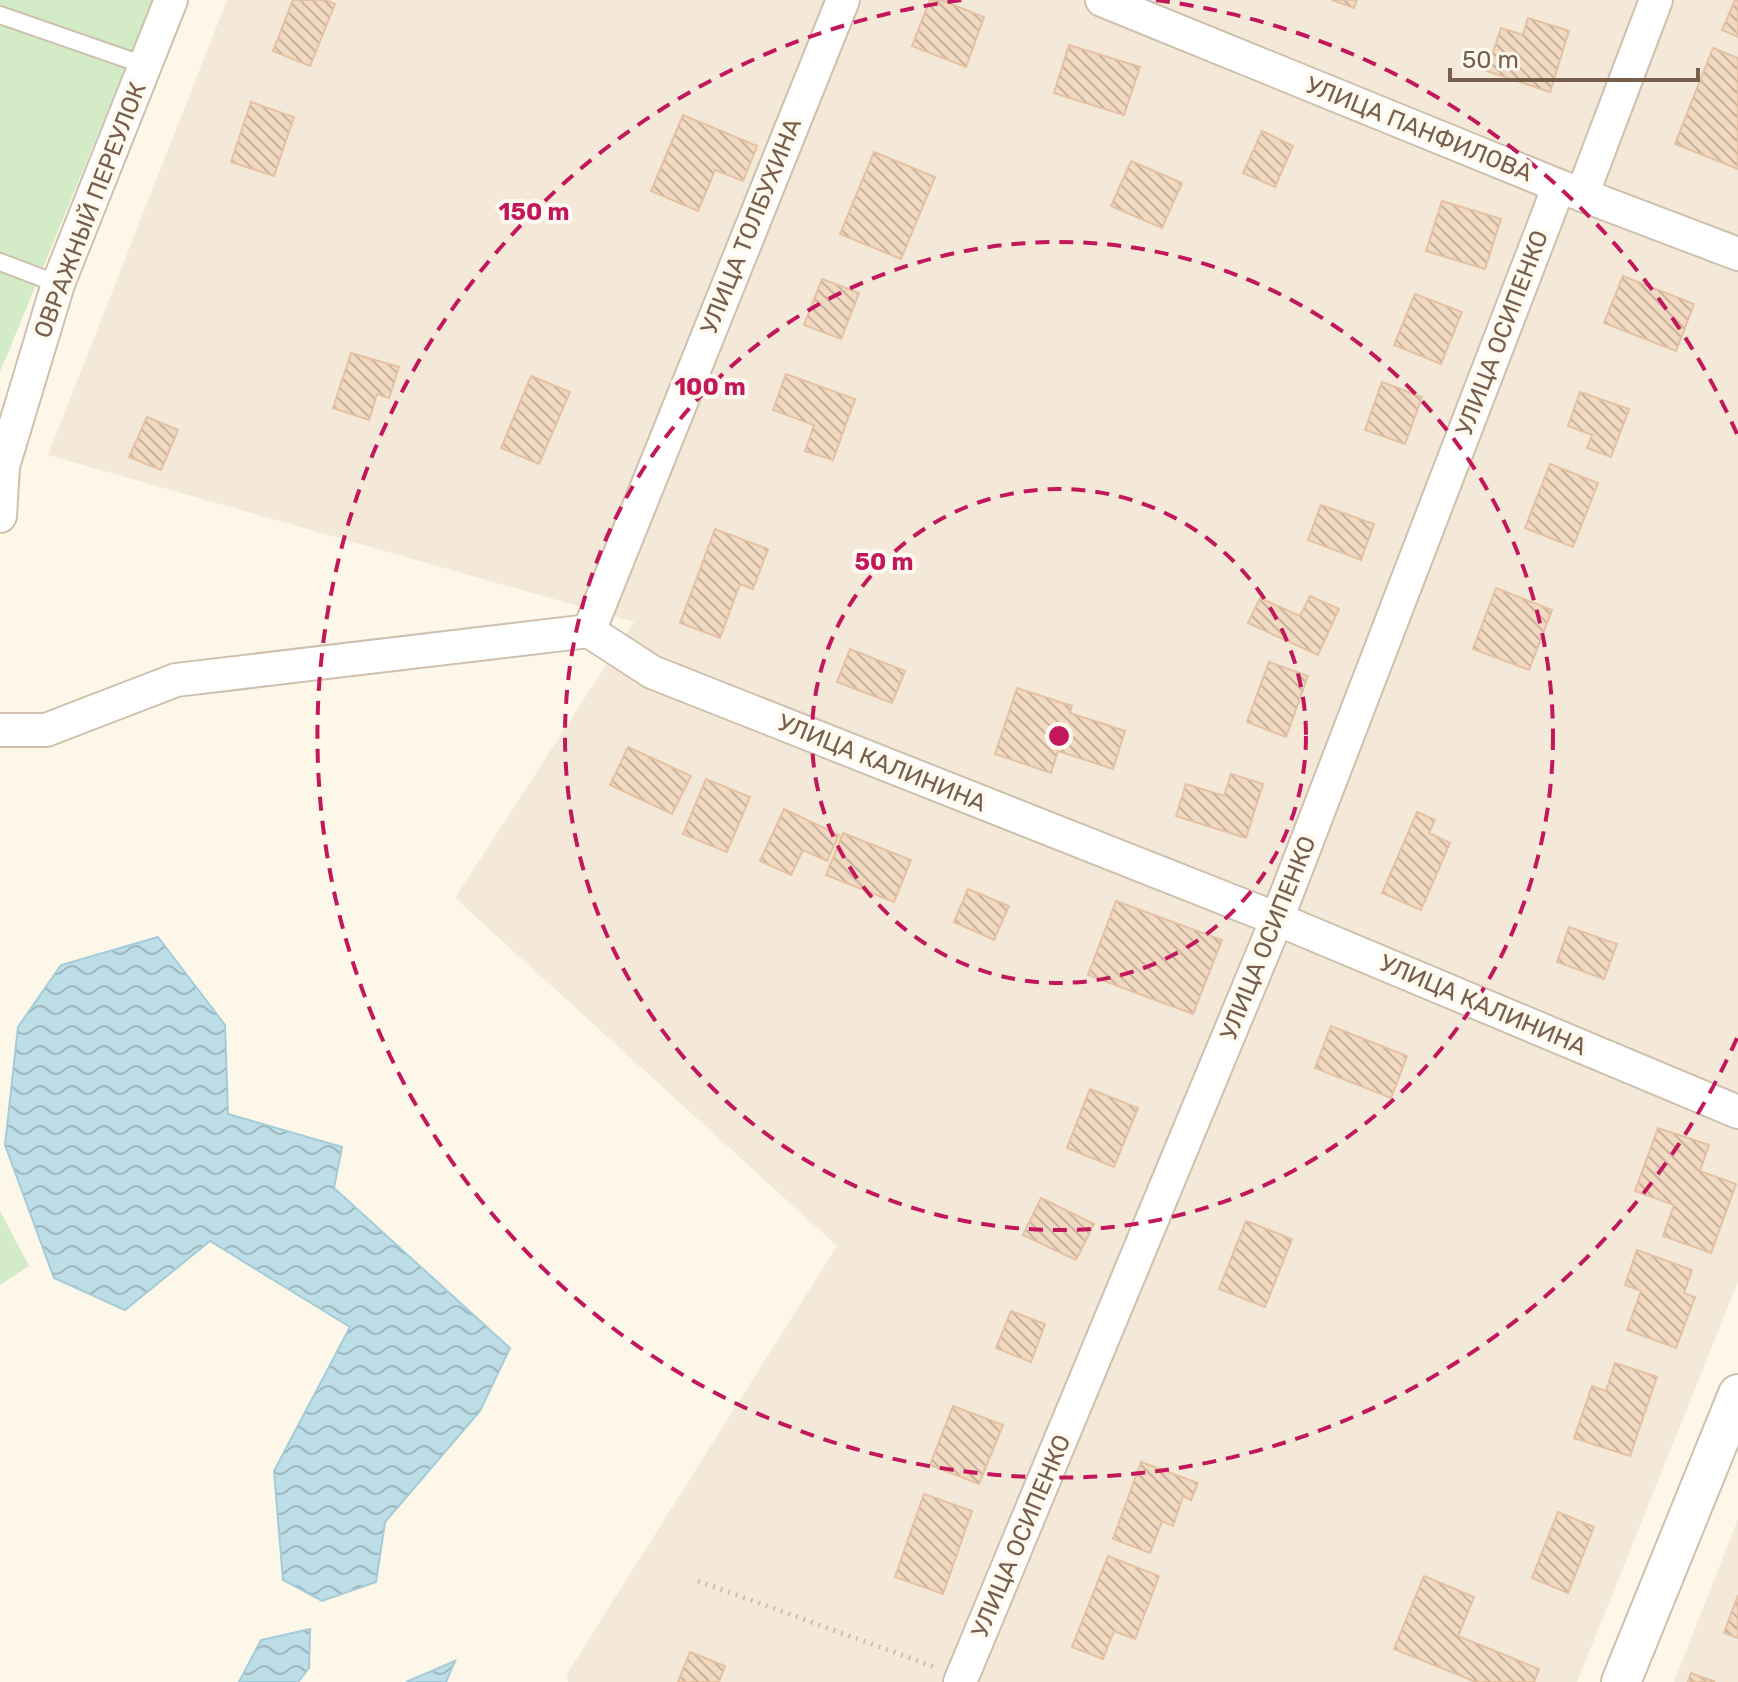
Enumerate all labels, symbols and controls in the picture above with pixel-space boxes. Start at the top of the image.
scale bar [1450,32,1698,82]
text: 50 m [1462,46,1519,74]
street label: УЛИЦА ПАНФИЛОВА [1302,71,1536,187]
street label: ОВРАЖНЫЙ ПЕРЕУЛОК [28,78,152,342]
street label: УЛИЦА ТОЛБУХИНА [695,114,807,338]
text: 150 m [499,198,569,226]
street label: УЛИЦА ОСИПЕНКО [1450,227,1554,439]
text: 100 m [674,373,746,401]
text: 50 m [855,548,913,576]
street label: УЛИЦА КАЛИНИНА [774,708,990,818]
centre of rings [1045,722,1073,750]
street label: УЛИЦА ОСИПЕНКО [1214,832,1322,1044]
street label: УЛИЦА КАЛИНИНА [1375,949,1591,1061]
street label: УЛИЦА ОСИПЕНКО [966,1431,1076,1641]

